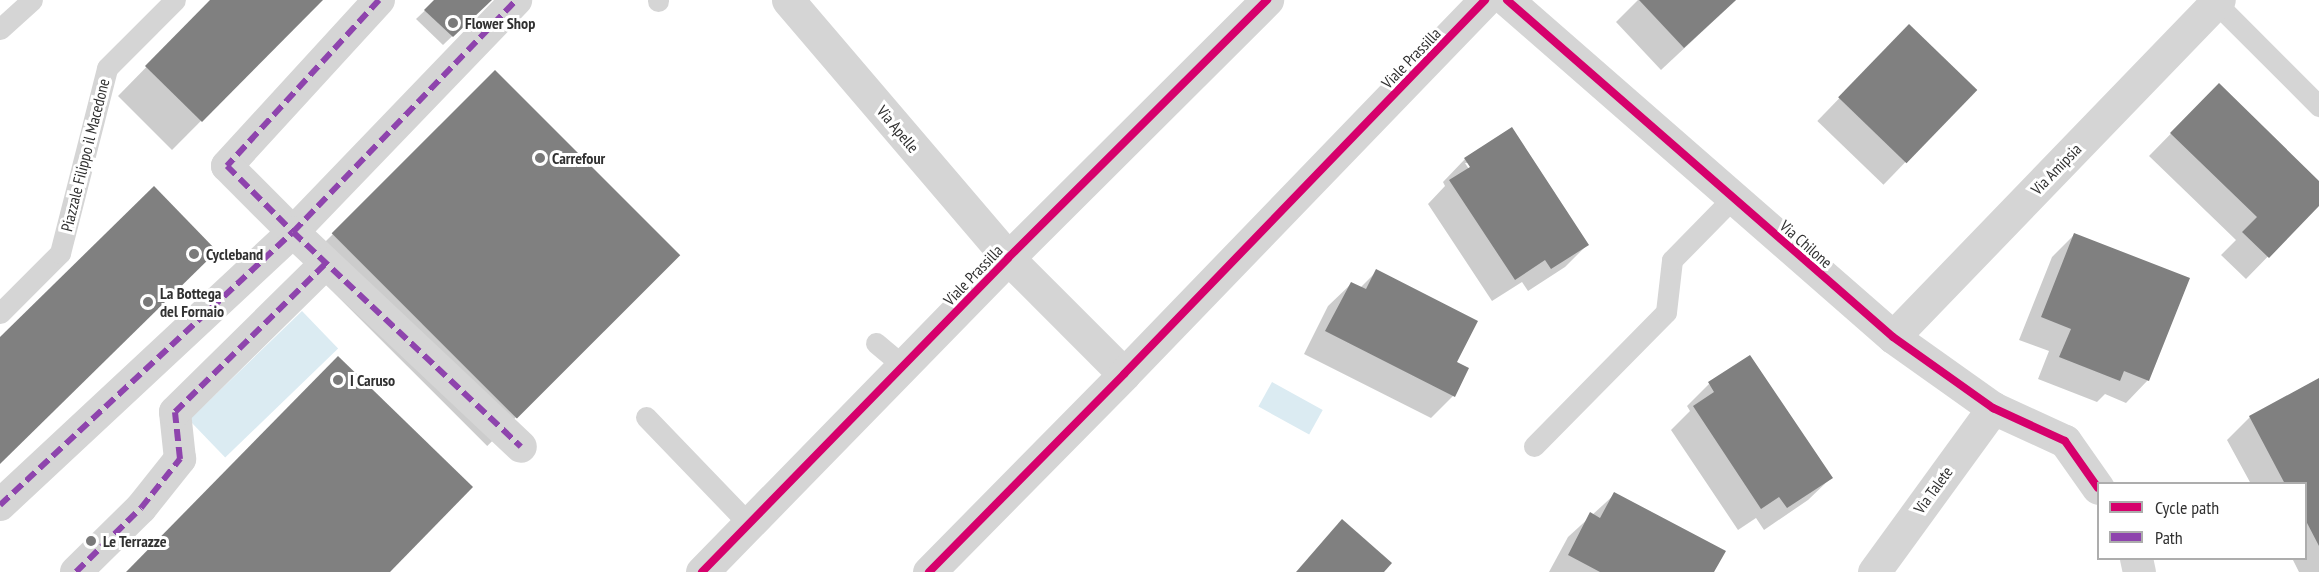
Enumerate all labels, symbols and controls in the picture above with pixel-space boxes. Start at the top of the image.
place label: Flower Shop [465,13,535,33]
marker: Flower Shop [446,16,460,30]
street label: Viale Prassilla [1377,24,1445,92]
street label: Piazzale Filippo il Macedone [57,77,113,233]
street label: Via Apelle [873,101,923,157]
street label: Via Amipsia [2027,139,2085,199]
place label: Carrefour [552,148,605,168]
marker: Carrefour [533,151,547,165]
street label: Via Chilone [1776,216,1836,272]
street label: Viale Prassilla [939,241,1007,309]
place label: Cycleband [206,244,263,264]
marker: Cycleband [187,247,201,261]
place label: La Bottega del Fornaio [160,283,224,321]
marker: La Bottega del Fornaio [141,295,155,309]
place label: I Caruso [350,370,395,390]
marker: I Caruso [331,373,345,387]
street label: Via Talete [1909,462,1957,518]
legend [2097,482,2307,560]
text: Cycle path [2155,496,2219,519]
text: Path [2155,526,2183,549]
place label: Le Terrazze [103,531,167,551]
marker: Le Terrazze [84,534,98,548]

